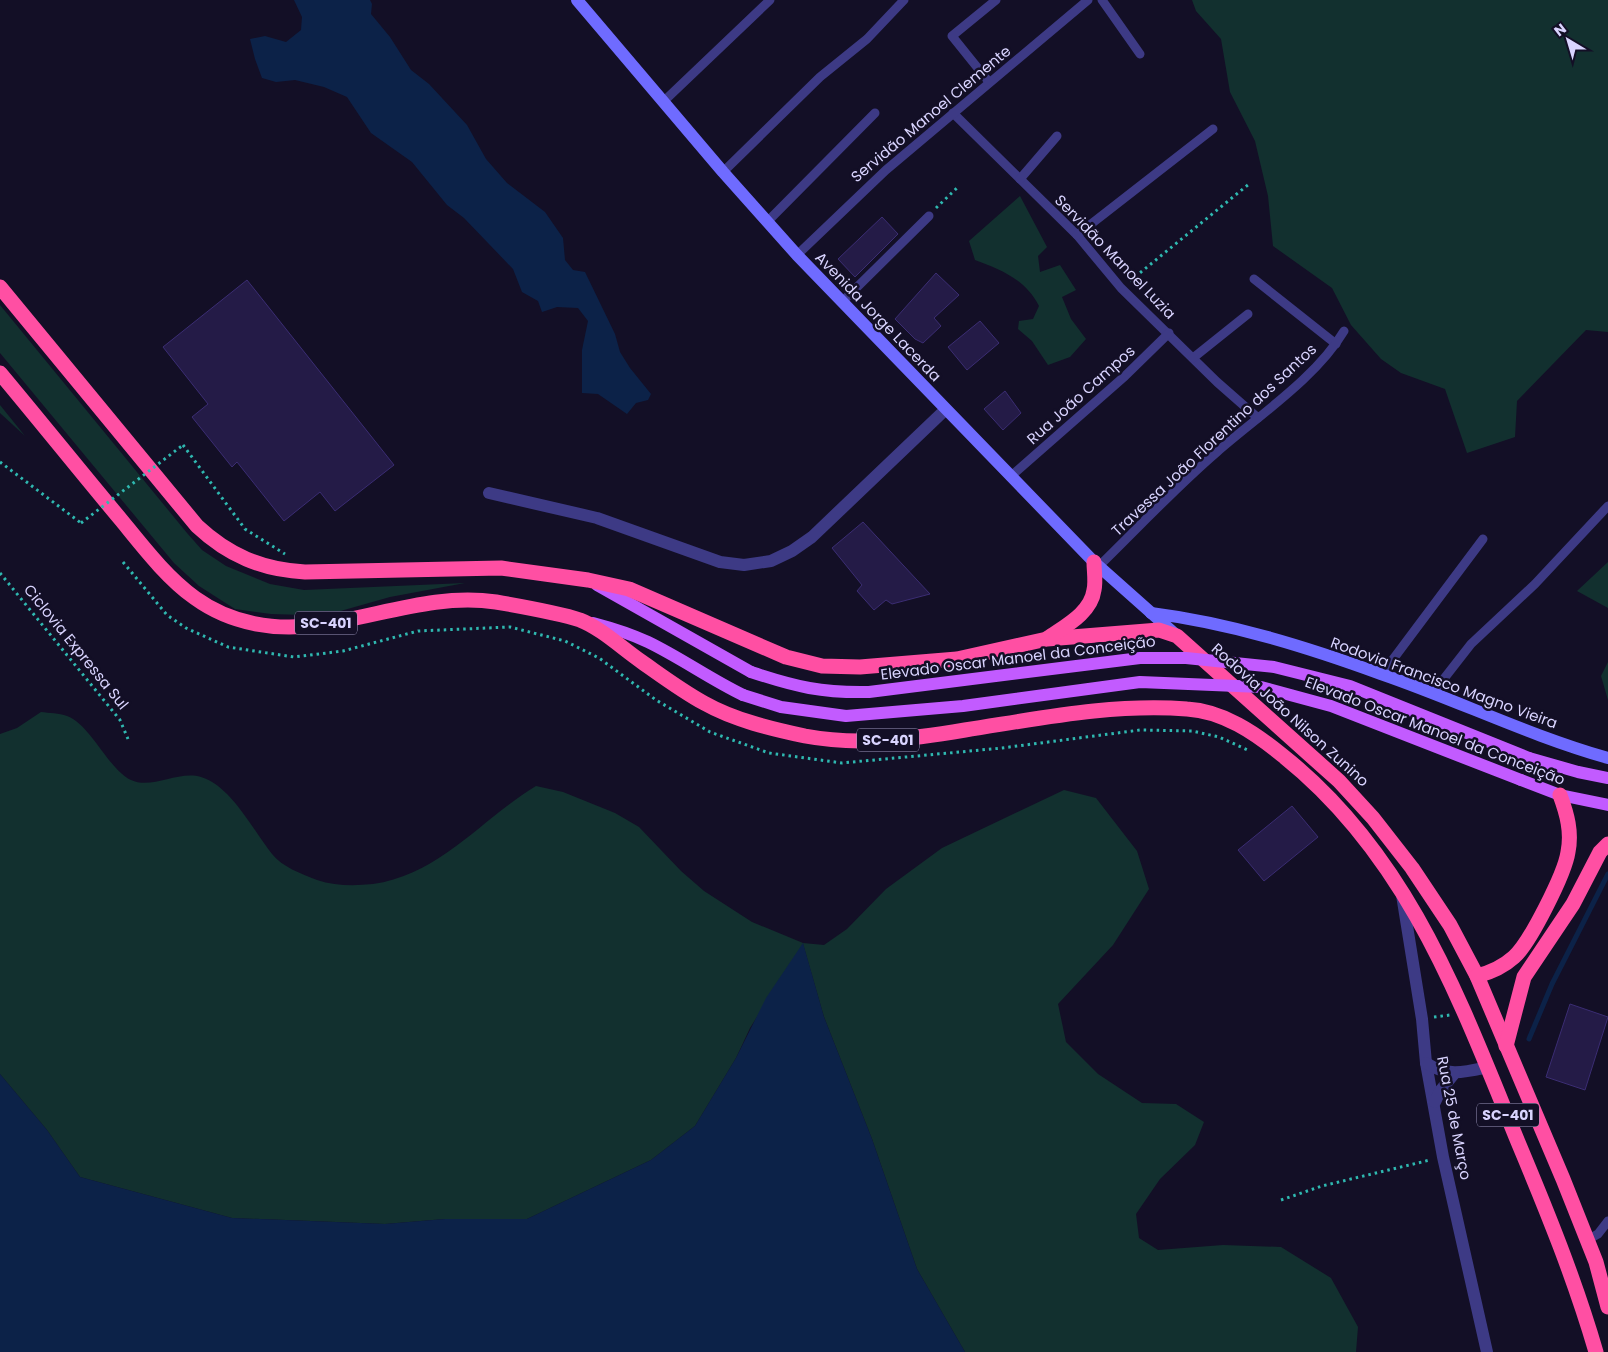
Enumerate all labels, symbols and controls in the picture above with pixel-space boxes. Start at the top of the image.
north arrow [1543,15,1593,65]
text: N [1550,19,1570,41]
street label: Servidão Manoel Clemente [846,40,1015,187]
street label: Servidão Manoel Luzia [1050,190,1180,324]
street label: Avenida Jorge Lacerda [811,247,946,386]
street label: Travessa João Florentino dos Santos [1107,339,1321,541]
street label: Rua João Campos [1022,340,1139,449]
street label: Ciclovia Expressa Sul [19,580,134,714]
road number: SC-401 [295,612,357,634]
street label: Elevado Oscar Manoel da Conceição [879,630,1157,685]
street label: Rodovia Francisco Magno Vieira [1328,632,1560,733]
street label: Rodovia João Nilson Zunino [1207,638,1374,791]
street label: Elevado Oscar Manoel da Conceição [1302,671,1568,790]
road number: SC-401 [857,728,919,752]
street label: Rua 25 de Março [1432,1054,1477,1182]
road number: SC-401 [1477,1104,1539,1126]

